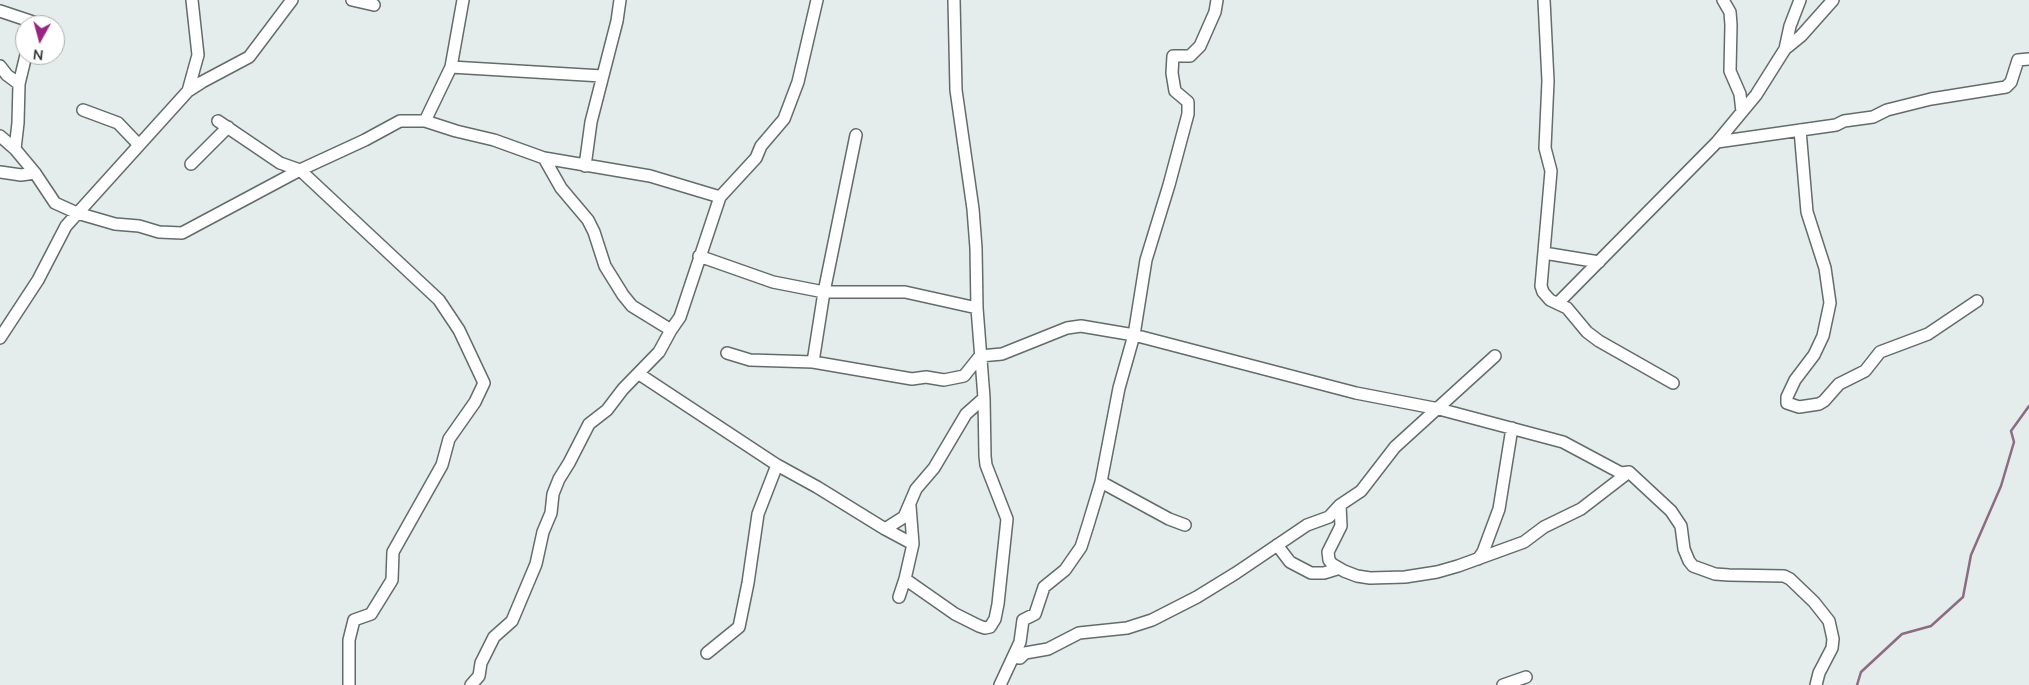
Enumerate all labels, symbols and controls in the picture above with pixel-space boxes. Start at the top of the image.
north arrow [15,15,65,65]
text: N [32,44,45,64]

